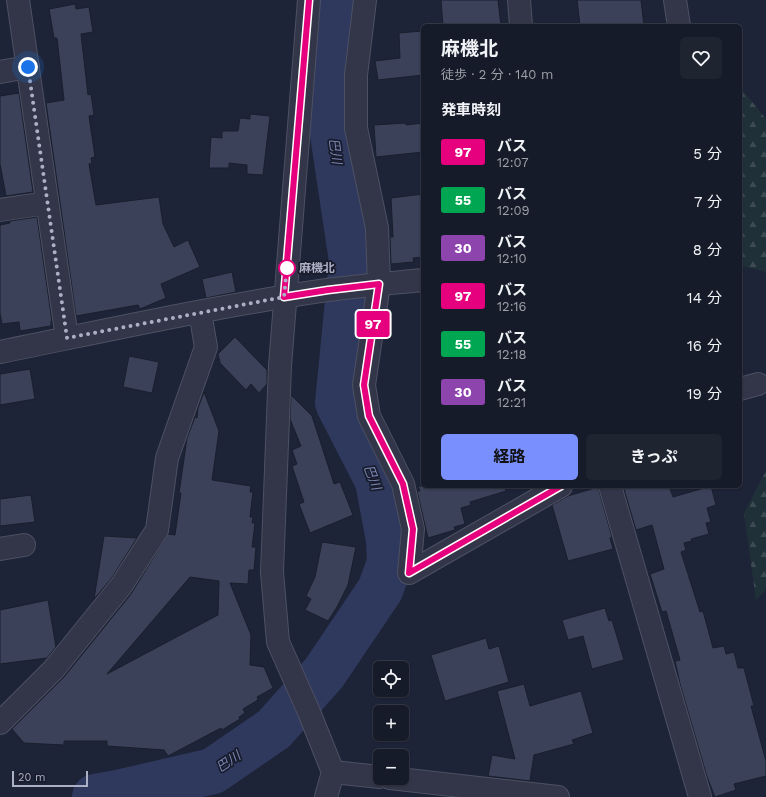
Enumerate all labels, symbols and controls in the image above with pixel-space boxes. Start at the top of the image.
text: 麻機北 [441,37,498,60]
button: heart [680,37,722,79]
your location [18,57,38,77]
text: 徒歩 · 2 分 · 140 m [441,67,553,82]
text: 発車時刻 [441,101,501,119]
water label: 巴川 [326,137,345,167]
text: バス [497,137,527,155]
text: 97 [455,144,471,160]
text: 5 分 [693,145,722,163]
text: 12:07 [497,155,529,170]
text: バス [497,185,527,203]
text: 55 [455,192,471,208]
text: 7 分 [694,193,722,211]
text: 12:09 [497,203,530,218]
text: バス [497,233,527,251]
text: 30 [454,240,472,256]
text: 8 分 [693,241,722,259]
text: 12:10 [497,251,527,266]
marker: 麻機北 [278,259,296,277]
place label: 麻機北 [299,261,335,275]
text: バス [497,281,527,299]
text: 97 [455,288,471,304]
text: 14 分 [687,289,722,307]
text: 12:16 [497,299,526,314]
line badge: 97 [355,311,391,337]
text: 97 [365,316,381,332]
text: バス [497,329,527,347]
text: 55 [455,336,471,352]
text: 16 分 [687,337,722,355]
text: 12:18 [497,347,527,362]
text: バス [497,377,527,395]
text: 30 [454,384,472,400]
text: 19 分 [687,385,722,403]
text: 12:21 [497,395,526,410]
button: 経路 [441,434,578,480]
button: きっぷ [586,434,722,480]
water label: 巴川 [361,462,385,494]
map controls [373,661,409,785]
button: locate [373,661,409,697]
button: + [373,705,409,741]
water label: 巴川 [213,747,245,775]
button: − [373,749,409,785]
scale bar [12,769,88,788]
text: 20 m [18,771,46,784]

